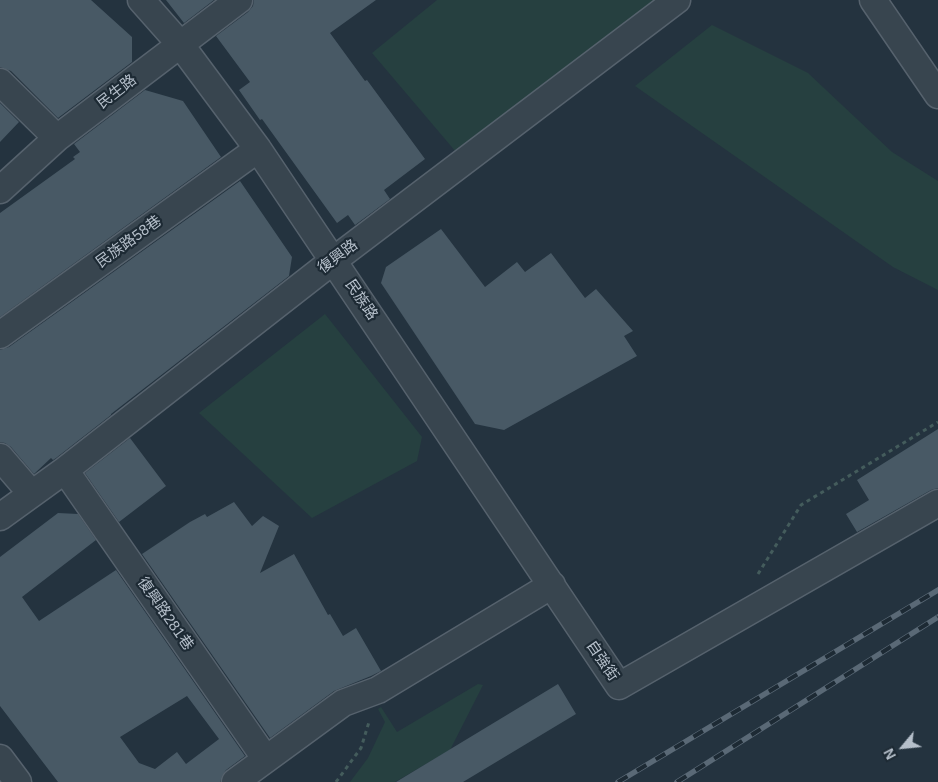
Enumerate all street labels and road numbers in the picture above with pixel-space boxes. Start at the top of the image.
street label: 民生路 [94,71,140,113]
street label: 民族路58巷 [93,212,165,272]
street label: 復興路 [315,236,361,278]
street label: 民族路 [341,276,381,324]
street label: 復興路281巷 [133,574,197,654]
street label: 自強街 [582,637,622,685]

